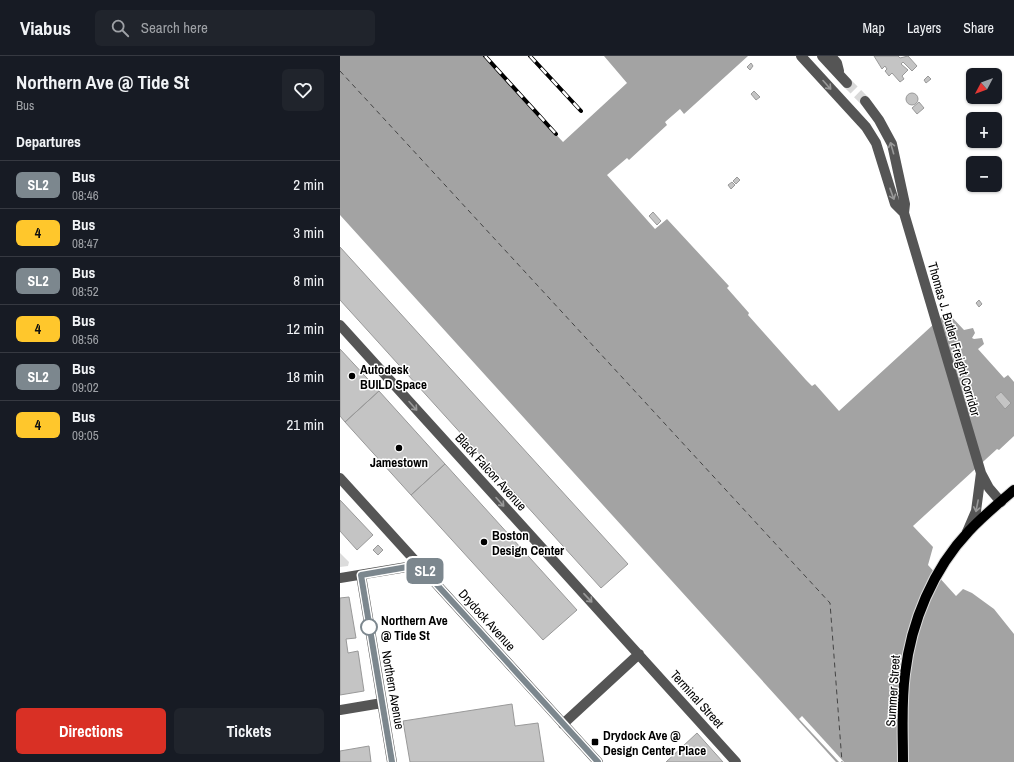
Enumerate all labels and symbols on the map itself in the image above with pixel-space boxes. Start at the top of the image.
north arrow [966,68,1002,104]
one-way arrow [823,80,832,90]
one-way arrow [888,142,895,155]
one-way arrow [889,188,896,201]
street label: Thomas J. Butler Freight Corridor [924,260,984,418]
place label: Autodesk BUILD Space [360,361,427,393]
marker: Autodesk BUILD Space [347,371,357,381]
one-way arrow [408,400,417,410]
street label: Black Falcon Avenue [452,430,530,514]
marker: Jamestown [394,443,404,453]
place label: Jamestown [370,454,428,471]
one-way arrow [496,497,505,507]
one-way arrow [972,499,980,512]
place label: Boston Design Center [492,527,565,559]
marker: Boston Design Center [479,537,489,547]
line badge: SL2 [402,558,448,584]
street label: Drydock Avenue [455,586,519,655]
one-way arrow [583,593,593,603]
place label: Northern Ave @ Tide St [381,612,448,644]
marker: Northern Ave @ Tide St [360,618,378,636]
street label: Northern Avenue [378,649,408,731]
street label: Summer Street [882,655,904,727]
street label: Terminal Street [667,666,728,732]
place label: Drydock Ave @ Design Center Place [603,727,706,759]
marker: Drydock Ave @ Design Center Place [590,737,600,747]

